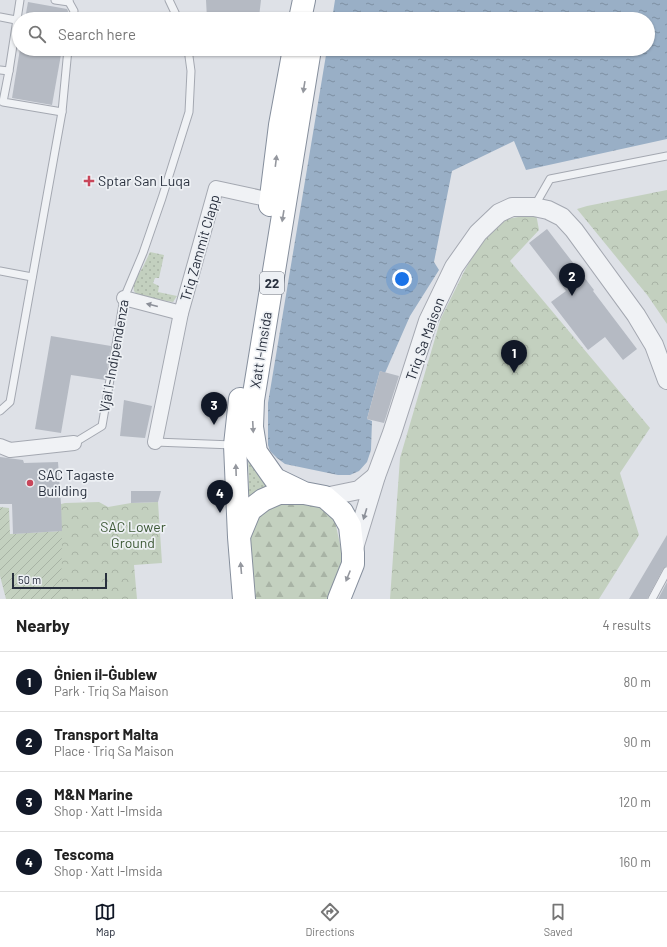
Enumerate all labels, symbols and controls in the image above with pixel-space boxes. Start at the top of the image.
search box [12,12,655,56]
icon: search [26,23,48,45]
text: Search here [58,25,136,43]
one-way arrow [301,81,307,94]
one-way arrow [273,155,279,167]
place label: Sptar San Luqa [98,172,190,189]
marker: Sptar San Luqa [83,175,95,187]
street label: Triq Zammit Clapp [176,193,223,303]
one-way arrow [280,210,286,222]
pin: 2 [559,263,585,296]
your location [392,269,412,289]
road number: 22 [260,272,284,294]
street label: Triq Sa Maison [402,295,447,383]
street label: Vjal l-Indipendenza [95,298,132,414]
one-way arrow [146,302,159,308]
street label: Xatt l-Imsida [246,310,275,389]
pin: 1 [501,340,527,373]
pin: 3 [201,392,227,425]
one-way arrow [249,421,256,433]
one-way arrow [232,464,239,476]
place label: SAC Tagaste Building [38,466,114,499]
marker: SAC Tagaste Building [25,478,35,488]
pin: 4 [207,480,233,513]
one-way arrow [362,508,368,520]
park label: SAC Lower Ground [100,518,166,551]
one-way arrow [238,562,245,574]
scale bar [12,571,107,590]
one-way arrow [344,571,350,583]
text: 50 m [18,573,41,586]
text: Nearby [16,615,70,635]
text: 4 results [603,617,651,633]
text: Ġnien il-Ġublew [54,665,157,683]
text: 1 [27,674,31,690]
text: 80 m [624,674,651,690]
text: Park · Triq Sa Maison [54,683,168,699]
text: Transport Malta [54,725,159,743]
text: 2 [25,734,33,750]
text: 90 m [624,734,651,750]
text: Place · Triq Sa Maison [54,743,174,759]
text: M&N Marine [54,785,133,803]
text: 3 [25,794,33,810]
text: 120 m [619,794,651,810]
text: Shop · Xatt l-Imsida [54,803,162,819]
text: Tescoma [54,845,114,863]
text: 4 [25,854,33,870]
text: 160 m [619,854,651,870]
text: Shop · Xatt l-Imsida [54,863,162,879]
tab: Map [94,901,116,938]
tab: Directions [305,901,355,938]
tab: Saved [544,901,573,938]

